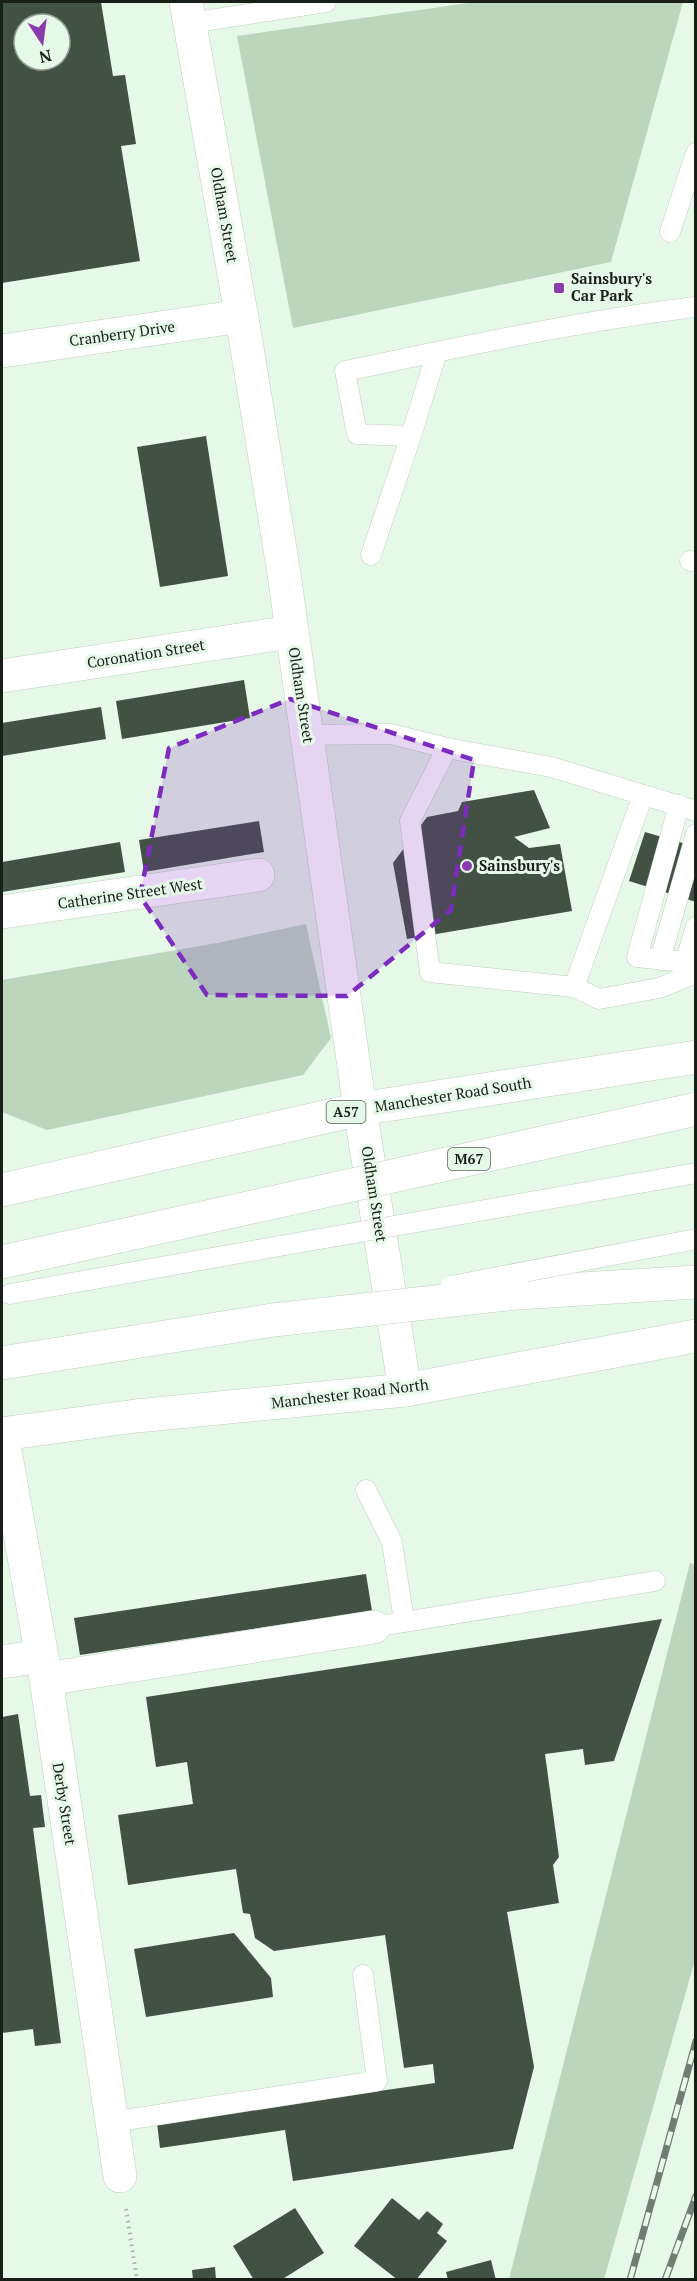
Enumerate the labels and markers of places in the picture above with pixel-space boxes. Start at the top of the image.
place label: Sainsbury's Car Park [571,268,652,305]
marker: Sainsbury's Car Park [552,281,566,295]
place label: Sainsbury's [479,855,560,875]
marker: Sainsbury's [460,859,474,873]

